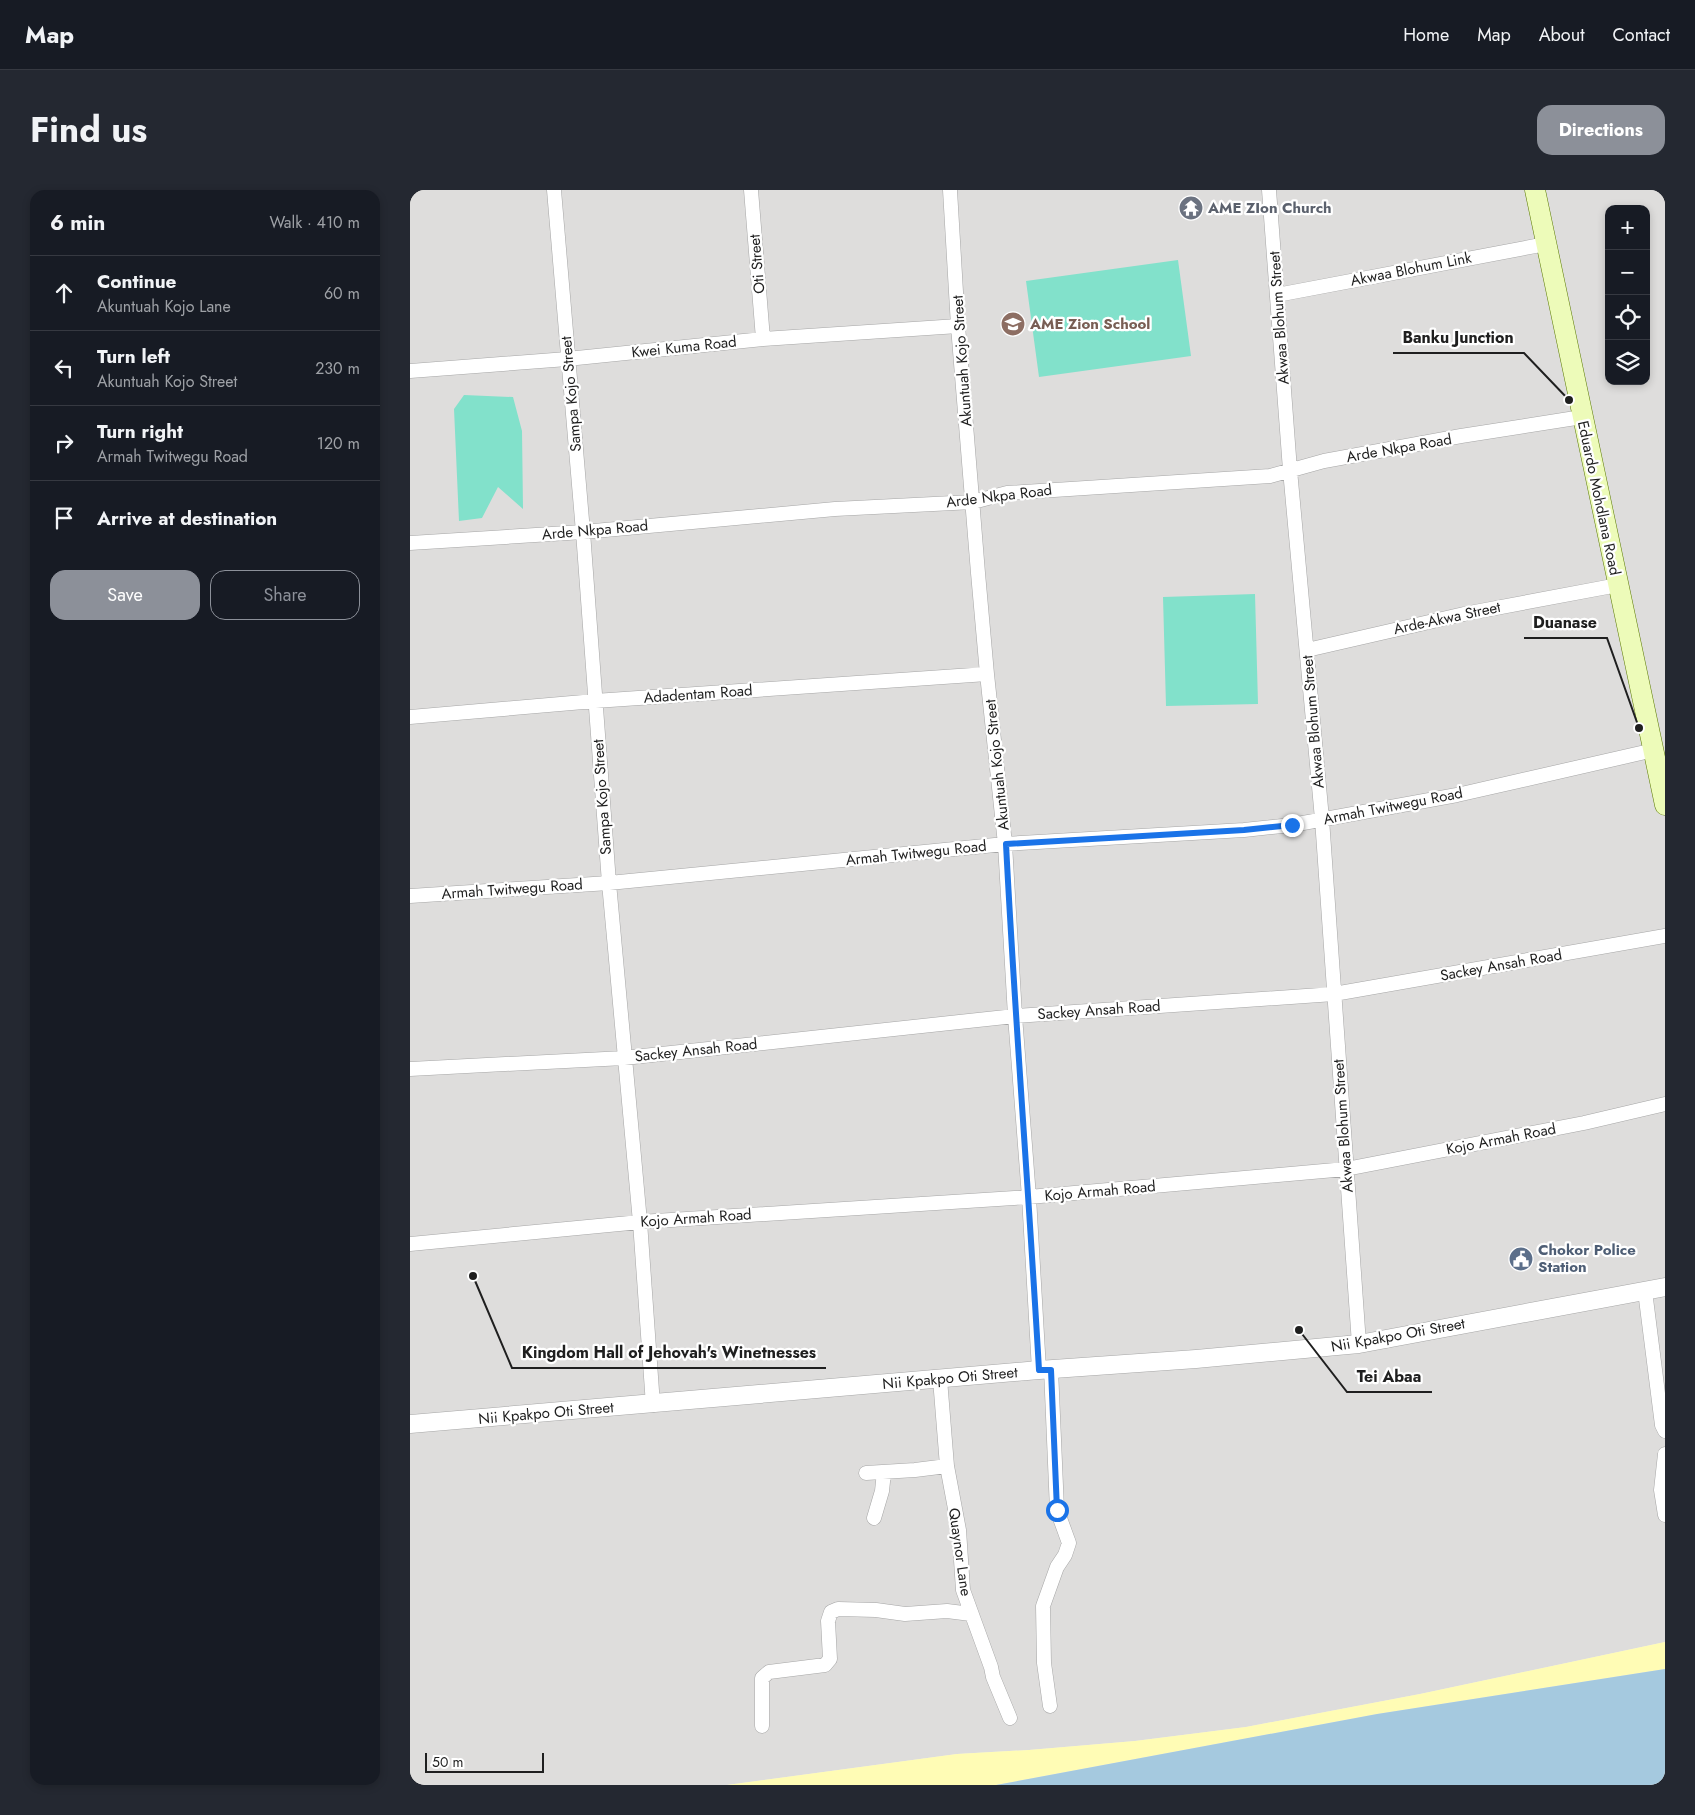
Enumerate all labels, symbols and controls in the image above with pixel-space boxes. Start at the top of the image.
text: Map [25,17,74,52]
text: Home [1403,22,1449,48]
text: Map [1477,22,1511,48]
text: About [1539,22,1584,48]
text: Contact [1612,22,1670,48]
text: Find us [30,105,147,155]
button: Directions [1537,105,1665,155]
temple icon: AME ZIon Church [1178,195,1204,221]
place label: AME ZIon Church [1207,197,1332,219]
map controls [1605,205,1650,385]
button: + [1605,205,1650,250]
text: 6 min [50,208,105,238]
text: Walk · 410 m [270,211,360,234]
street label: Oti Street [743,233,771,295]
street label: Akwaa Blohum Link [1349,246,1474,292]
street label: Akwaa Blohum Street [1263,250,1295,385]
button: − [1605,250,1650,295]
text: Continue [97,268,176,295]
icon: ahead [50,279,78,307]
text: 60 m [324,282,360,305]
street label: Akuntuah Kojo Street [946,294,978,427]
text: Akuntuah Kojo Lane [97,295,231,318]
button: locate [1605,295,1650,340]
school or university icon: AME Zion School [1000,311,1026,337]
place label: AME Zion School [1029,313,1150,335]
callout: Banku Junction [1393,322,1524,353]
text: Banku Junction [1402,326,1514,349]
street label: Kwei Kuma Road [630,331,738,363]
street label: Sampa Kojo Street [555,335,587,453]
button: layers [1605,340,1650,385]
text: Turn left [97,343,170,370]
icon: left [50,354,78,382]
text: 230 m [315,357,360,380]
text: Akuntuah Kojo Street [97,370,237,393]
text: Turn right [97,418,183,445]
street label: Eduardo Mohdlana Road [1572,419,1626,577]
street label: Arde Nkpa Road [1345,428,1453,468]
icon: right [50,429,78,457]
text: 120 m [317,432,360,455]
text: Armah Twitwegu Road [97,445,248,468]
street label: Arde Nkpa Road [945,479,1053,513]
icon: arrive [50,504,78,532]
text: Arrive at destination [97,505,277,532]
street label: Arde Nkpa Road [541,514,649,546]
button: Save [50,570,200,620]
button: Share [210,570,360,620]
street label: Arde-Akwa Street [1391,596,1503,640]
callout: Duanase [1524,607,1607,638]
text: Duanase [1533,611,1597,634]
street label: Akwaa Blohum Street [1296,654,1330,790]
street label: Adadentam Road [643,679,753,709]
street label: Akuntuah Kojo Street [979,698,1015,832]
street label: Sampa Kojo Street [587,738,617,856]
street label: Armah Twitwegu Road [1321,782,1465,830]
route end [1281,814,1304,837]
street label: Armah Twitwegu Road [844,835,988,871]
street label: Armah Twitwegu Road [441,873,583,905]
street label: Sackey Ansah Road [1438,943,1564,987]
street label: Sackey Ansah Road [1037,995,1161,1025]
street label: Sackey Ansah Road [634,1033,758,1067]
street label: Akwaa Blohum Street [1327,1058,1359,1193]
street label: Kojo Armah Road [1444,1118,1558,1160]
street label: Kojo Armah Road [1044,1175,1156,1207]
street label: Kojo Armah Road [640,1203,752,1233]
place label: Chokor Police Station [1538,1239,1636,1278]
public building icon: Chokor Police Station [1508,1246,1534,1272]
street label: Nii Kpakpo Oti Street [1329,1312,1467,1358]
callout: Kingdom Hall of Jehovah's Winetnesses [512,1337,826,1368]
text: Kingdom Hall of Jehovah's Winetnesses [522,1341,816,1364]
street label: Nii Kpakpo Oti Street [881,1361,1019,1395]
callout: Tei Abaa [1347,1361,1432,1392]
text: Tei Abaa [1357,1365,1421,1388]
street label: Nii Kpakpo Oti Street [477,1396,615,1430]
route start [1046,1499,1069,1522]
street label: Quaynor Lane [943,1507,977,1598]
scale bar [425,1750,544,1773]
text: 50 m [432,1752,463,1772]

